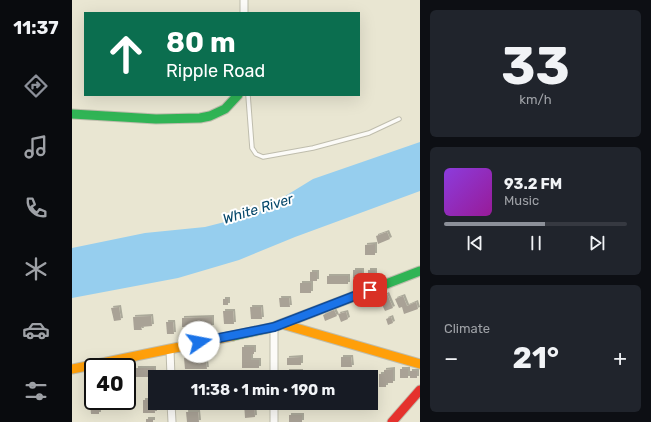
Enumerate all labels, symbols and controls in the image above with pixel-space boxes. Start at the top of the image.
text: 11:37 [13,17,59,39]
text: 80 m [166,26,236,59]
icon: ahead [100,28,152,80]
text: 33 [501,35,570,97]
text: Ripple Road [166,60,265,82]
icon: directions [22,72,50,100]
text: km/h [519,92,552,107]
icon: music [22,133,50,161]
text: 93.2 FM [504,175,562,193]
water label: White River [221,190,296,228]
text: Music [504,193,539,208]
icon: phone [22,194,50,222]
icon: previous [464,232,486,254]
icon: pause [525,232,547,254]
icon: next [586,232,608,254]
icon: climate [22,255,50,283]
pin [353,273,387,307]
icon: arrive [359,279,381,301]
icon: car [22,316,50,344]
position arrow [178,321,220,363]
text: Climate [444,321,490,336]
text: 21° [512,340,559,376]
text: − [444,345,458,372]
text: + [613,345,627,372]
speed limit sign: 40 [84,358,136,410]
icon: filters [22,377,50,405]
text: 11:38 · 1 min · 190 m [191,381,335,399]

